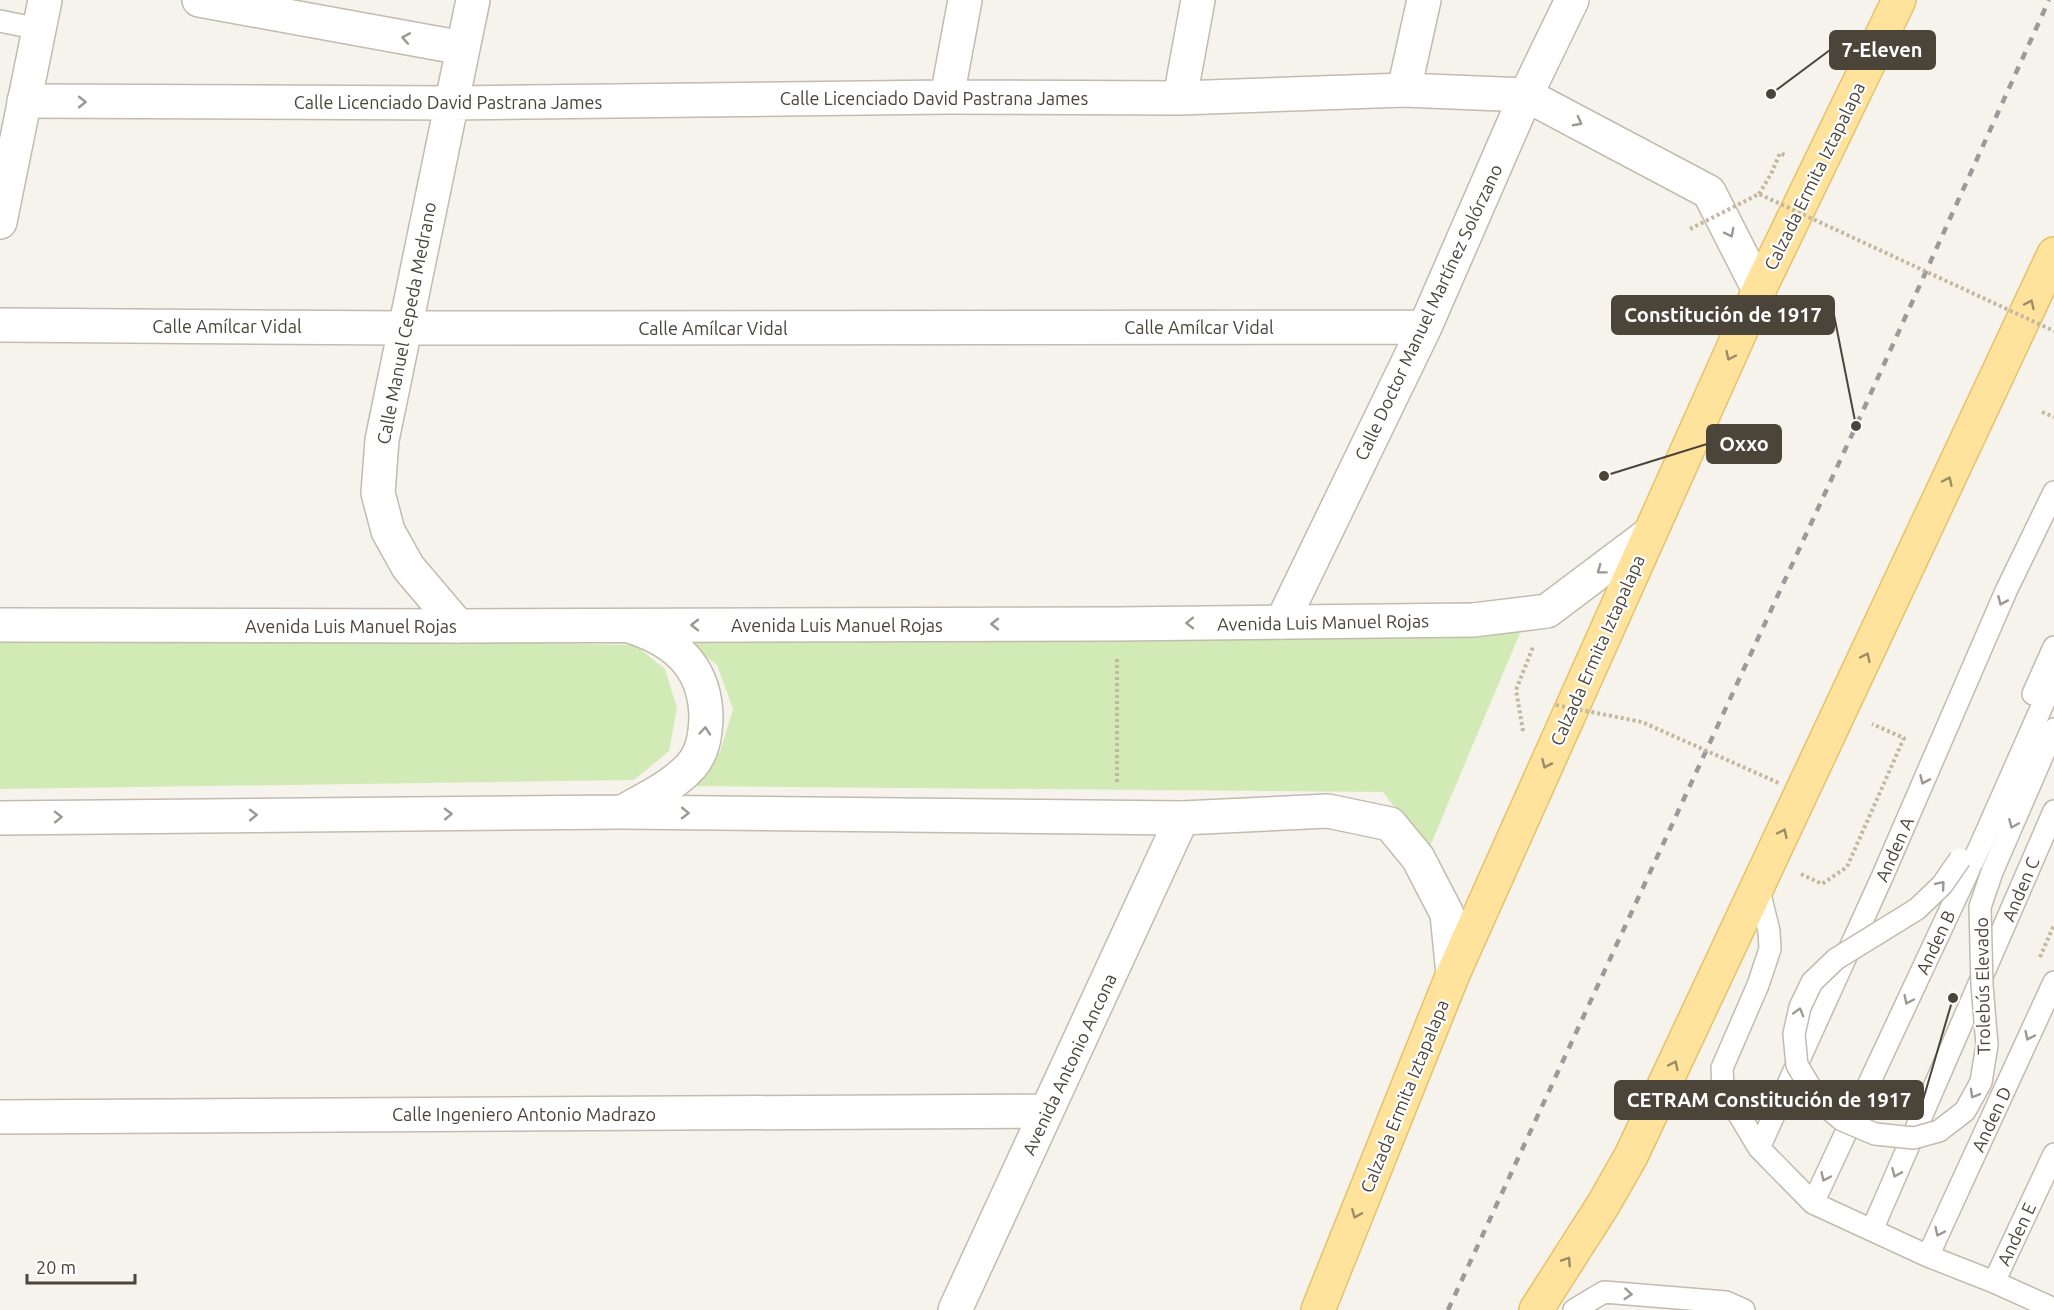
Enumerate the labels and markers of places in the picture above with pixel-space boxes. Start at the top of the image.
callout: 7-Eleven [1830,31,1935,69]
callout: Constitución de 1917 [1612,296,1834,334]
callout: Oxxo [1707,425,1781,463]
callout: CETRAM Constitución de 1917 [1615,1081,1923,1119]

